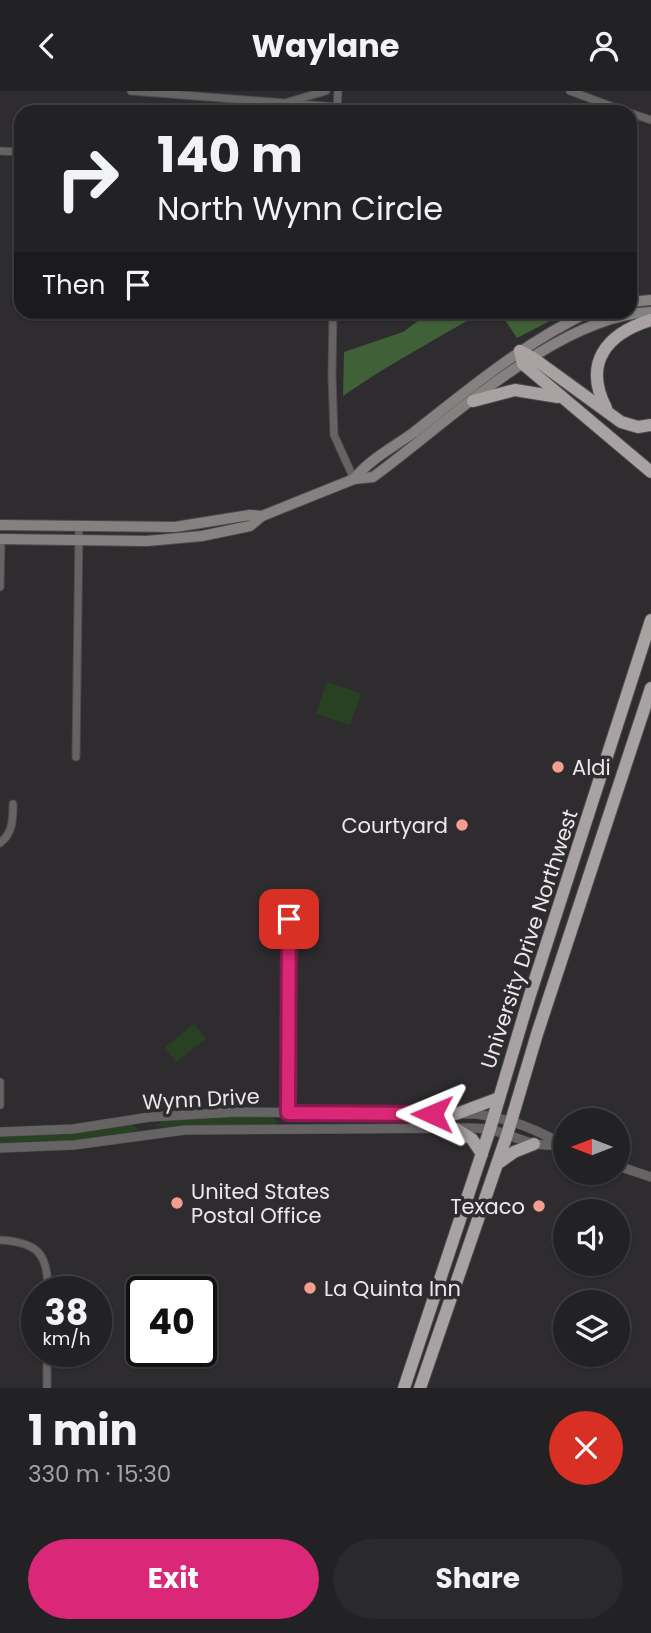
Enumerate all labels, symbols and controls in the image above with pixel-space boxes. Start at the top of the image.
text: Waylane [251,23,400,68]
icon: back [28,27,66,65]
icon: person [585,27,623,65]
text: 140 m [157,121,303,189]
icon: right [42,133,133,224]
text: North Wynn Circle [157,186,443,231]
icon: arrive [119,266,157,304]
text: Then [42,267,105,303]
place label: Aldi [572,753,611,782]
marker: Aldi [550,759,566,775]
street label: University Drive Northwest [473,806,585,1072]
place label: Courtyard [341,811,448,840]
marker: Courtyard [454,817,470,833]
pin [259,889,319,949]
icon: arrive [270,900,308,938]
position arrow [395,1077,469,1151]
street label: Wynn Drive [142,1081,260,1117]
north arrow [553,1108,630,1185]
map controls [553,1108,630,1367]
place label: United States Postal Office [191,1177,330,1230]
place label: Texaco [450,1192,525,1221]
marker: United States Postal Office [169,1195,185,1211]
marker: Texaco [531,1198,547,1214]
button: sound [553,1199,630,1276]
place label: La Quinta Inn [324,1274,461,1303]
speed limit sign: 40 [126,1276,217,1367]
marker: La Quinta Inn [302,1280,318,1296]
text: 38 [45,1288,88,1337]
button: layers [553,1290,630,1367]
text: km/h [43,1326,90,1351]
text: 1 min [28,1401,138,1460]
button: close [549,1411,623,1485]
text: 330 m · 15:30 [28,1458,171,1490]
button: Exit [28,1539,319,1619]
button: Share [333,1539,623,1619]

